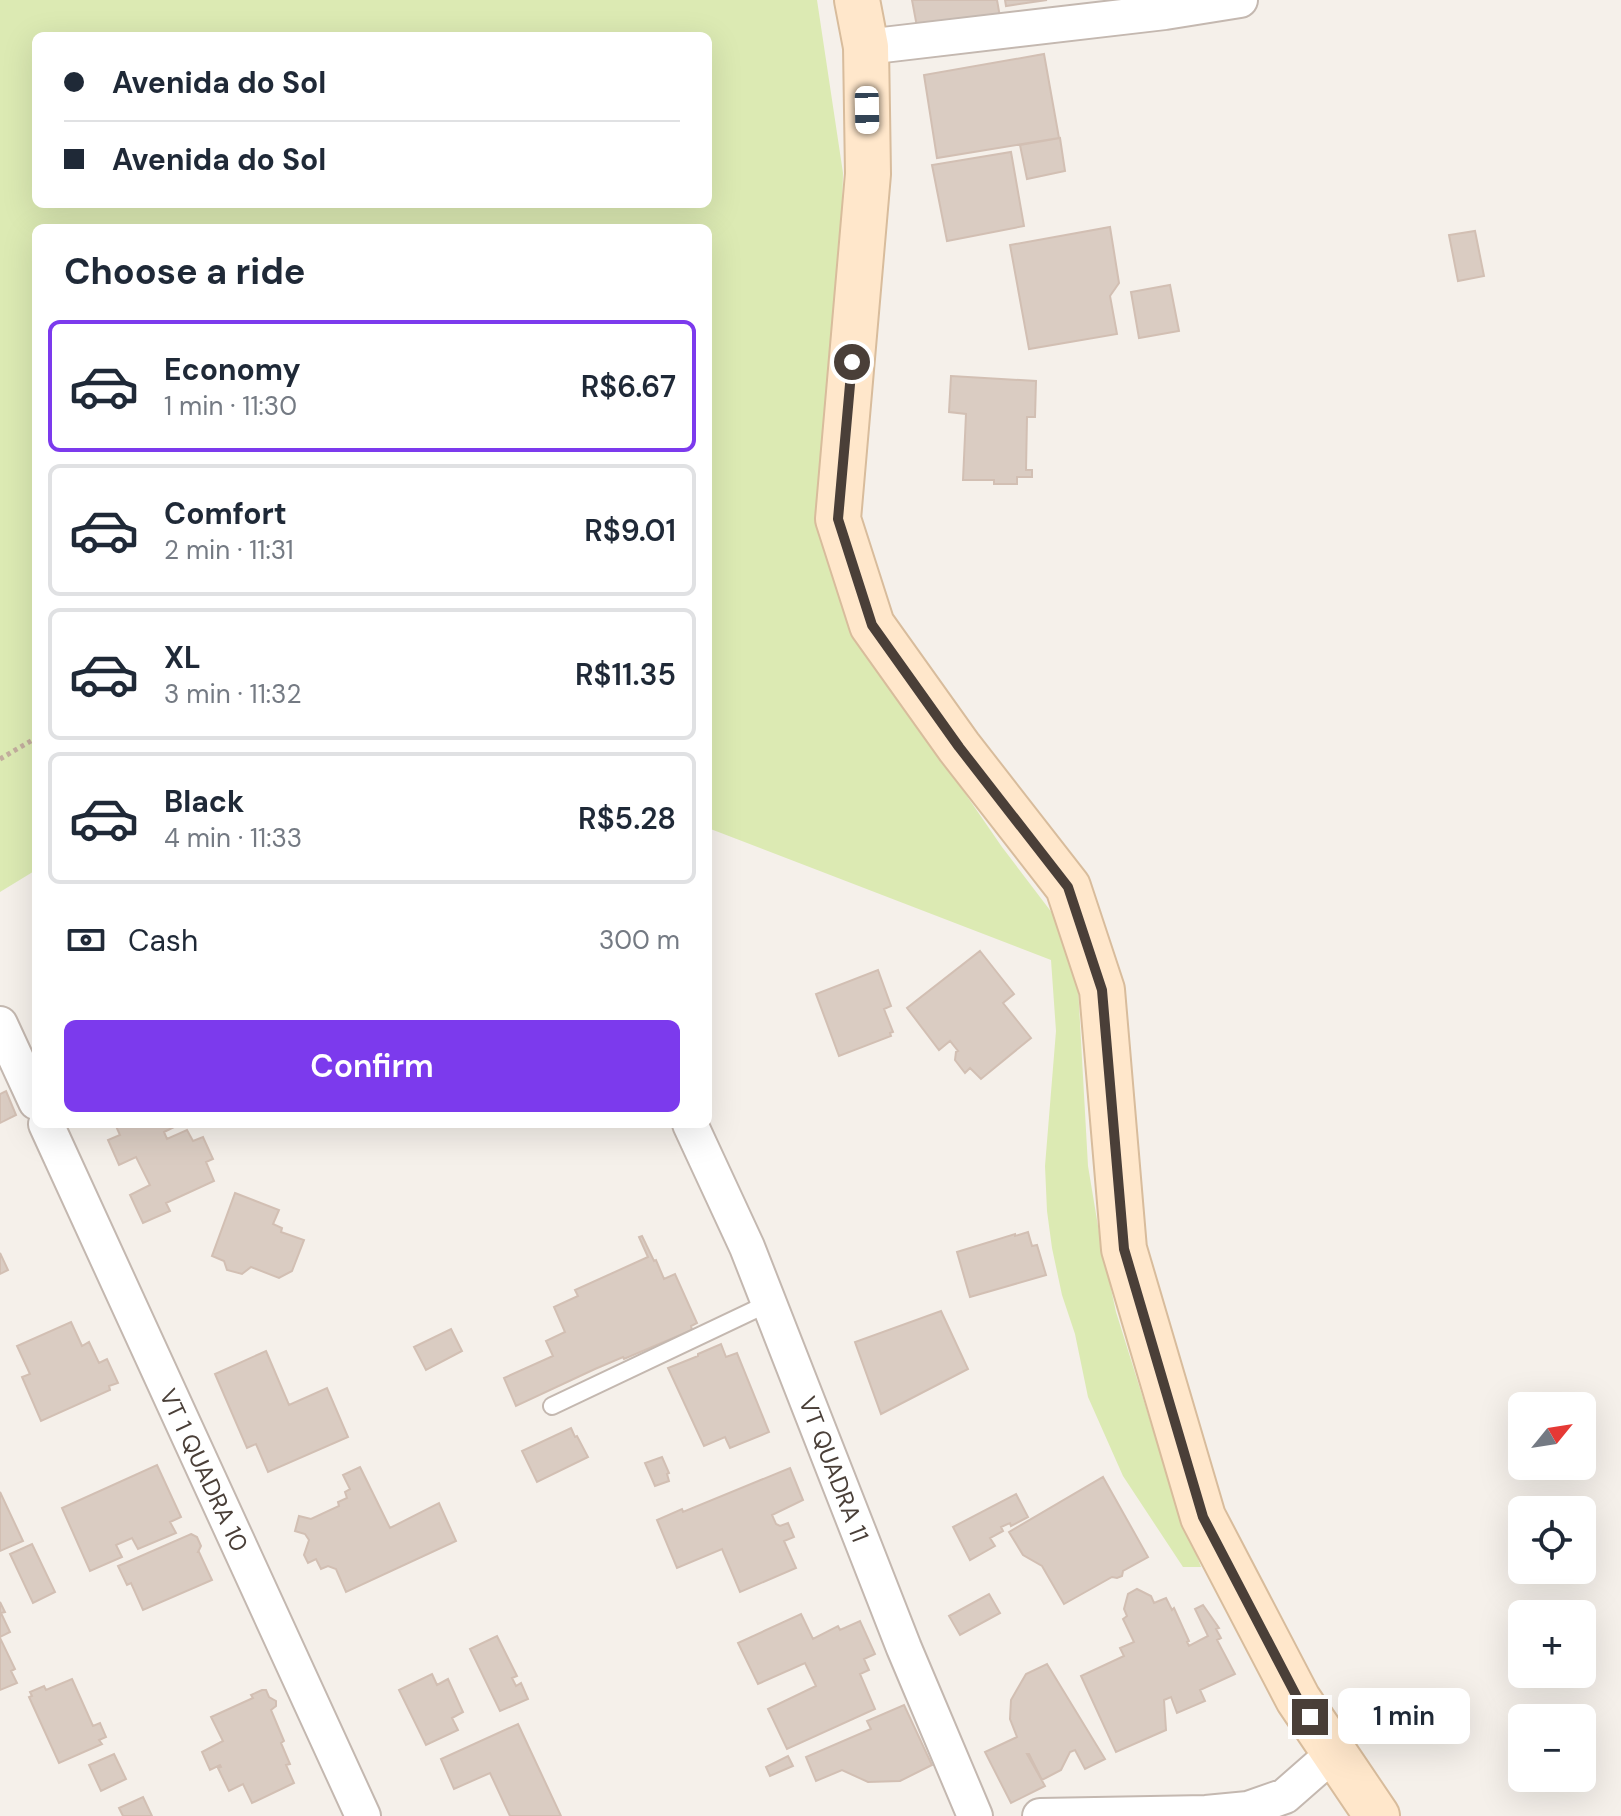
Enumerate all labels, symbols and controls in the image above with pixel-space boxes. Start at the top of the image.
text: Avenida do Sol [112,63,326,102]
car [855,86,879,134]
text: Avenida do Sol [112,140,326,179]
text: Choose a ride [64,248,305,295]
route start [834,344,870,380]
icon: car [68,350,140,422]
text: Economy [164,350,301,389]
text: R$6.67 [581,367,676,406]
text: 1 min · 11:30 [164,389,297,423]
icon: car [68,494,140,566]
text: Comfort [164,494,287,533]
text: R$9.01 [584,511,676,550]
text: 2 min · 11:31 [164,533,294,567]
icon: car [68,638,140,710]
text: XL [164,638,201,677]
text: R$11.35 [575,655,676,694]
text: 3 min · 11:32 [164,677,301,711]
icon: car [68,782,140,854]
text: Black [164,782,244,821]
text: R$5.28 [578,799,676,838]
text: 4 min · 11:33 [164,821,302,855]
icon: cash [64,918,108,962]
text: Cash [128,921,198,960]
text: 300 m [599,923,680,957]
button: Confirm [64,1020,680,1112]
street label: VT 1 QUADRA 10 [153,1384,255,1556]
street label: VT QUADRA 11 [792,1392,876,1546]
north arrow [1508,1392,1596,1480]
map controls [1508,1392,1596,1792]
button: locate [1508,1496,1596,1584]
button: + [1508,1600,1596,1688]
callout: 1 min [1338,1689,1470,1745]
route end [1292,1699,1328,1735]
text: 1 min [1373,1699,1435,1733]
button: − [1508,1704,1596,1792]

